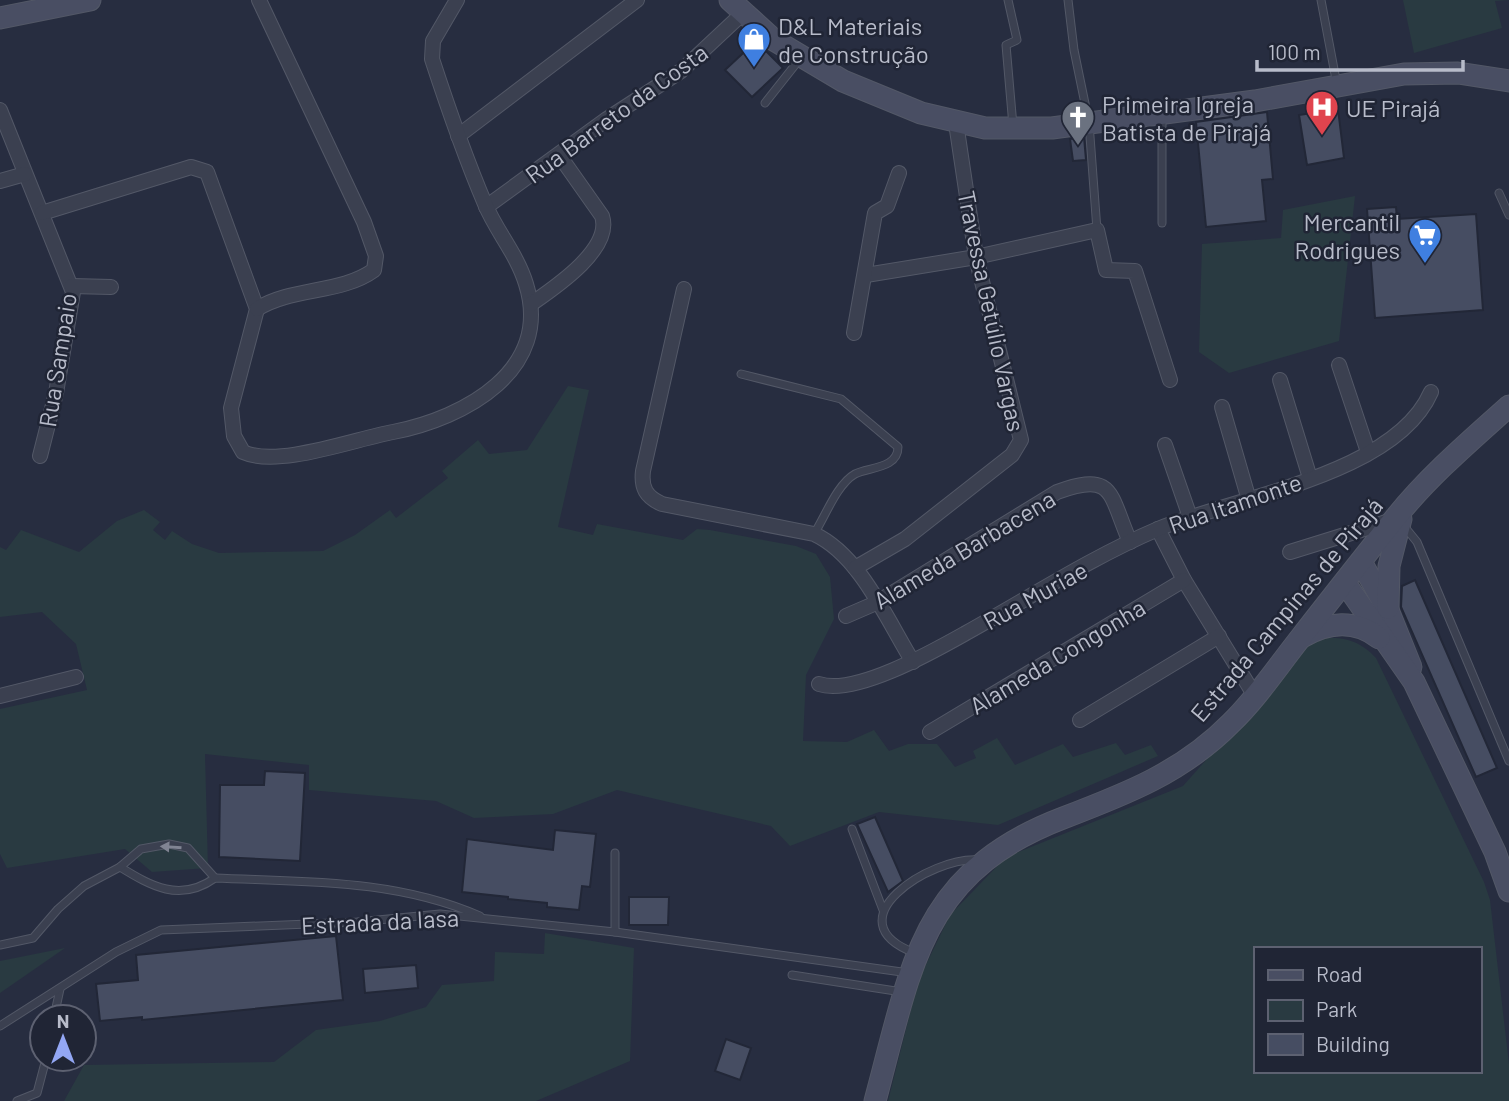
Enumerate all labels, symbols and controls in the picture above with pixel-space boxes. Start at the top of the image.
place label: D&L Materiais de Construção [778,11,929,68]
shop icon: D&L Materiais de Construção [735,20,773,69]
scale bar [1257,28,1464,72]
street label: Rua Barreto da Costa [519,37,713,189]
text: 100 m [1268,39,1321,64]
hospital icon: UE Pirajá [1303,88,1341,137]
place label: Primeira Igreja Batista de Pirajá [1102,89,1271,146]
place label: UE Pirajá [1346,93,1440,122]
church icon: Primeira Igreja Batista de Pirajá [1059,98,1097,147]
street label: Travessa Getúlio Vargas [952,188,1032,434]
place label: Mercantil Rodrigues [1295,207,1400,264]
supermarket icon: Mercantil Rodrigues [1406,216,1444,265]
street label: Rua Sampaio [32,291,82,429]
street label: Rua Itamonte [1165,467,1305,539]
street label: Alameda Barbacena [868,483,1060,615]
street label: Estrada Campinas de Pirajá [1184,491,1388,727]
street label: Rua Muriae [978,555,1092,635]
street label: Alameda Congonha [964,592,1150,720]
one-way arrow [160,841,182,852]
street label: Estrada da Iasa [300,902,460,940]
legend [1254,947,1481,1073]
text: Road [1316,961,1362,986]
text: Park [1316,996,1357,1021]
north arrow [28,1003,98,1073]
text: N [57,1009,69,1032]
text: Building [1316,1031,1390,1056]

